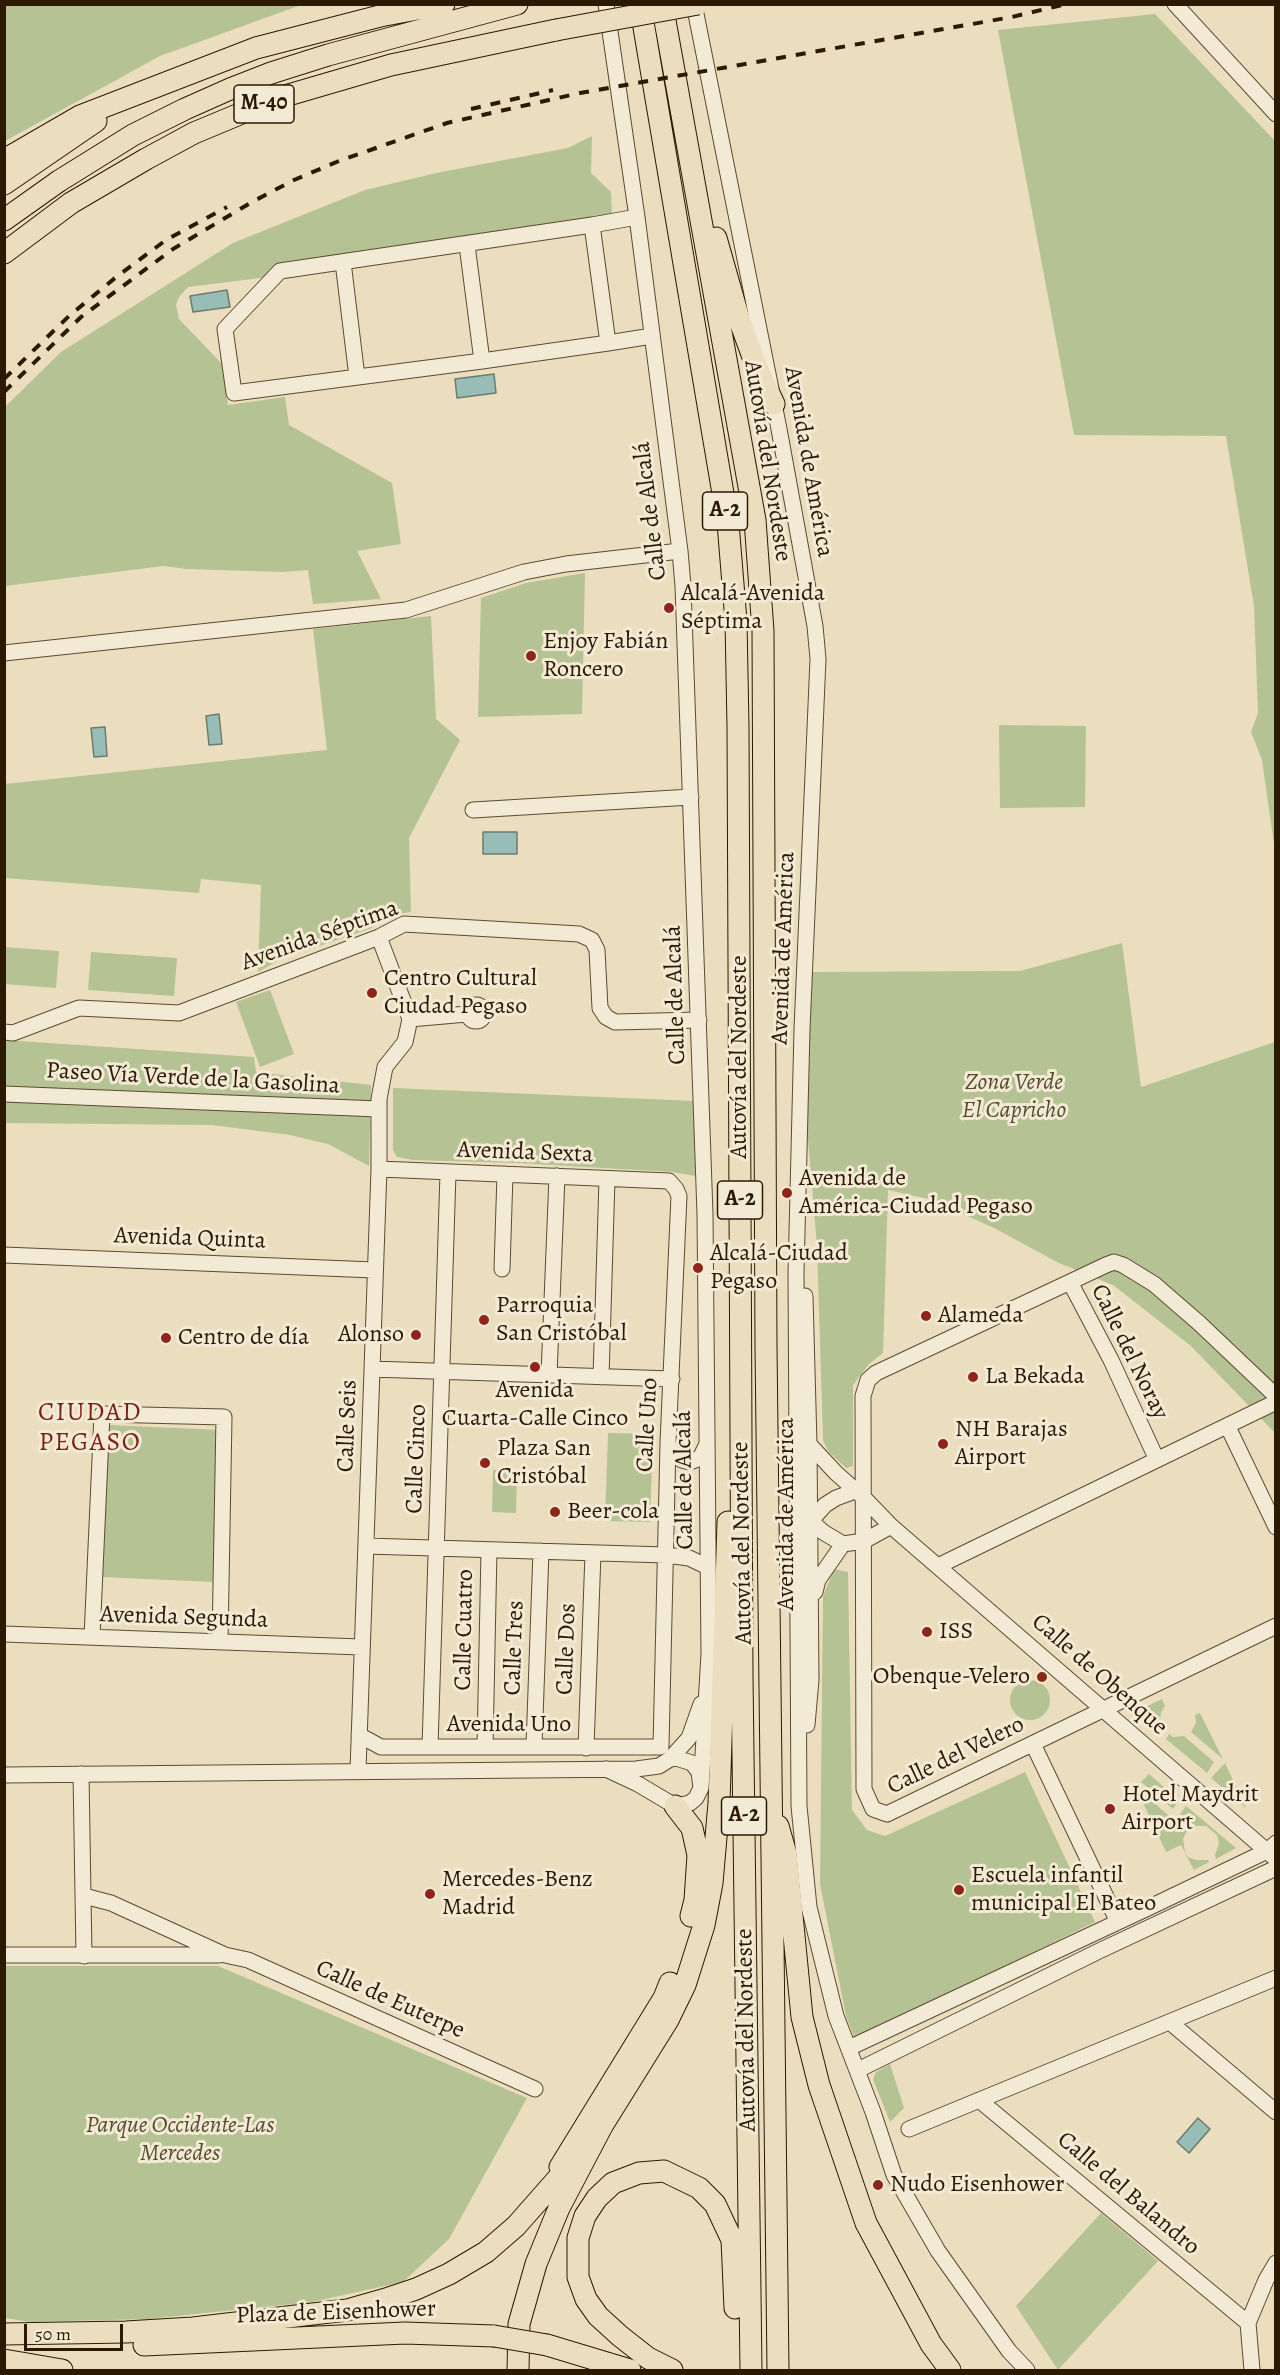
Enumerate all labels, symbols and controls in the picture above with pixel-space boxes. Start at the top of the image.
road number: M-40 [234,85,294,123]
street label: Autovía del Nordeste [737,358,797,564]
street label: Avenida de América [777,364,839,560]
street label: Calle de Alcalá [628,440,674,582]
road number: A-2 [702,492,748,530]
place label: Alcalá-Avenida Séptima [681,580,825,636]
marker: Alcalá-Avenida Séptima [662,601,676,615]
place label: Enjoy Fabián Roncero [543,628,668,684]
marker: Enjoy Fabián Roncero [524,649,538,663]
street label: Avenida de América [766,851,802,1045]
street label: Avenida Séptima [238,894,402,978]
street label: Calle de Alcalá [659,925,693,1065]
street label: Autovía del Nordeste [726,955,754,1159]
place label: Centro Cultural Ciudad Pegaso [384,965,537,1021]
marker: Centro Cultural Ciudad Pegaso [365,986,379,1000]
street label: Paseo Vía Verde de la Gasolina [45,1057,341,1101]
park label: Zona Verde El Capricho [962,1069,1066,1125]
street label: Avenida Sexta [456,1136,594,1170]
place label: Avenida de América-Ciudad Pegaso [799,1165,1033,1221]
road number: A-2 [718,1181,762,1219]
marker: Avenida de América-Ciudad Pegaso [780,1186,794,1200]
street label: Avenida Quinta [114,1222,266,1256]
place label: Alcalá-Ciudad Pegaso [710,1240,848,1296]
marker: Alcalá-Ciudad Pegaso [691,1261,705,1275]
street label: Calle del Noray [1084,1280,1174,1424]
place label: Parroquia San Cristóbal [496,1292,627,1348]
place label: Alameda [938,1302,1023,1330]
marker: Alameda [919,1309,933,1323]
marker: Parroquia San Cristóbal [477,1313,491,1327]
place label: Alonso [338,1321,404,1349]
place label: Centro de día [178,1324,309,1352]
marker: Alonso [409,1328,423,1342]
marker: Centro de día [159,1331,173,1345]
marker: Avenida Cuarta-Calle Cinco [528,1360,542,1374]
place label: La Bekada [985,1363,1085,1391]
marker: La Bekada [966,1370,980,1384]
place label: Avenida Cuarta-Calle Cinco [442,1377,628,1433]
street label: Calle Uno [631,1377,665,1473]
street label: Calle Seis [332,1379,364,1473]
district label: CIUDAD PEGASO [38,1398,142,1460]
street label: Calle Cinco [401,1404,433,1514]
street label: Calle de Alcalá [669,1410,701,1550]
place label: NH Barajas Airport [955,1416,1068,1472]
street label: Avenida de América [773,1417,801,1611]
place label: Plaza San Cristóbal [497,1435,591,1491]
marker: NH Barajas Airport [936,1437,950,1451]
street label: Autovía del Nordeste [727,1441,759,1645]
marker: Plaza San Cristóbal [478,1456,492,1470]
place label: Beer-cola [567,1498,659,1526]
marker: Beer-cola [548,1505,562,1519]
street label: Calle Cuatro [450,1569,480,1691]
street label: Calle Tres [499,1600,531,1696]
street label: Avenida Segunda [99,1601,269,1635]
street label: Calle Dos [551,1603,583,1695]
street label: Calle de Obenque [1025,1608,1173,1742]
place label: ISS [939,1618,973,1646]
marker: ISS [920,1625,934,1639]
place label: Obenque-Velero [873,1663,1030,1691]
marker: Obenque-Velero [1035,1670,1049,1684]
street label: Calle del Velero [883,1710,1029,1802]
street label: Avenida Uno [447,1711,571,1739]
place label: Hotel Maydrit Airport [1122,1781,1259,1837]
road number: A-2 [722,1797,766,1835]
marker: Hotel Maydrit Airport [1103,1802,1117,1816]
place label: Escuela infantil municipal El Bateo [971,1862,1156,1918]
place label: Mercedes-Benz Madrid [442,1866,593,1922]
marker: Escuela infantil municipal El Bateo [952,1883,966,1897]
marker: Mercedes-Benz Madrid [423,1887,437,1901]
street label: Autovía del Nordeste [731,1928,763,2132]
street label: Calle de Euterpe [311,1954,469,2046]
park label: Parque Occidente-Las Mercedes [86,2112,274,2168]
street label: Calle del Balandro [1051,2126,1205,2262]
place label: Nudo Eisenhower [890,2171,1064,2199]
marker: Nudo Eisenhower [871,2178,885,2192]
street label: Plaza de Eisenhower [235,2295,437,2331]
scale bar [27,2312,126,2350]
text: 50 m [35,2322,71,2346]

